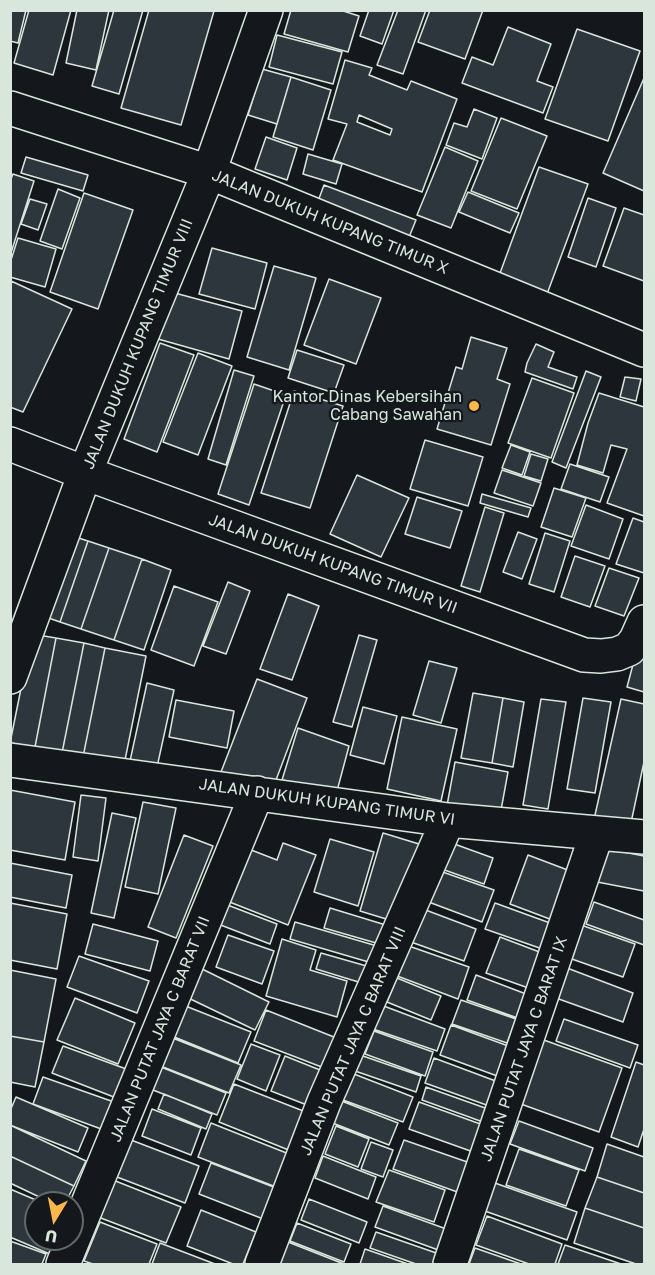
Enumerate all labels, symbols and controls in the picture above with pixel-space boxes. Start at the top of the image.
street label: JALAN DUKUH KUPANG TIMUR X [209,166,451,278]
street label: JALAN DUKUH KUPANG TIMUR VIII [79,216,197,472]
place label: Kantor Dinas Kebersihan Cabang Sawahan [272,387,462,425]
marker: Kantor Dinas Kebersihan Cabang Sawahan [467,399,481,413]
street label: JALAN DUKUH KUPANG TIMUR VII [206,510,460,618]
street label: JALAN DUKUH KUPANG TIMUR VI [198,775,456,829]
street label: JALAN PUTAT JAYA C BARAT VII [106,913,214,1145]
street label: JALAN PUTAT JAYA C BARAT VIII [296,924,410,1158]
street label: JALAN PUTAT JAYA C BARAT IX [476,934,572,1164]
north arrow [24,1191,84,1251]
text: U [44,1226,59,1248]

